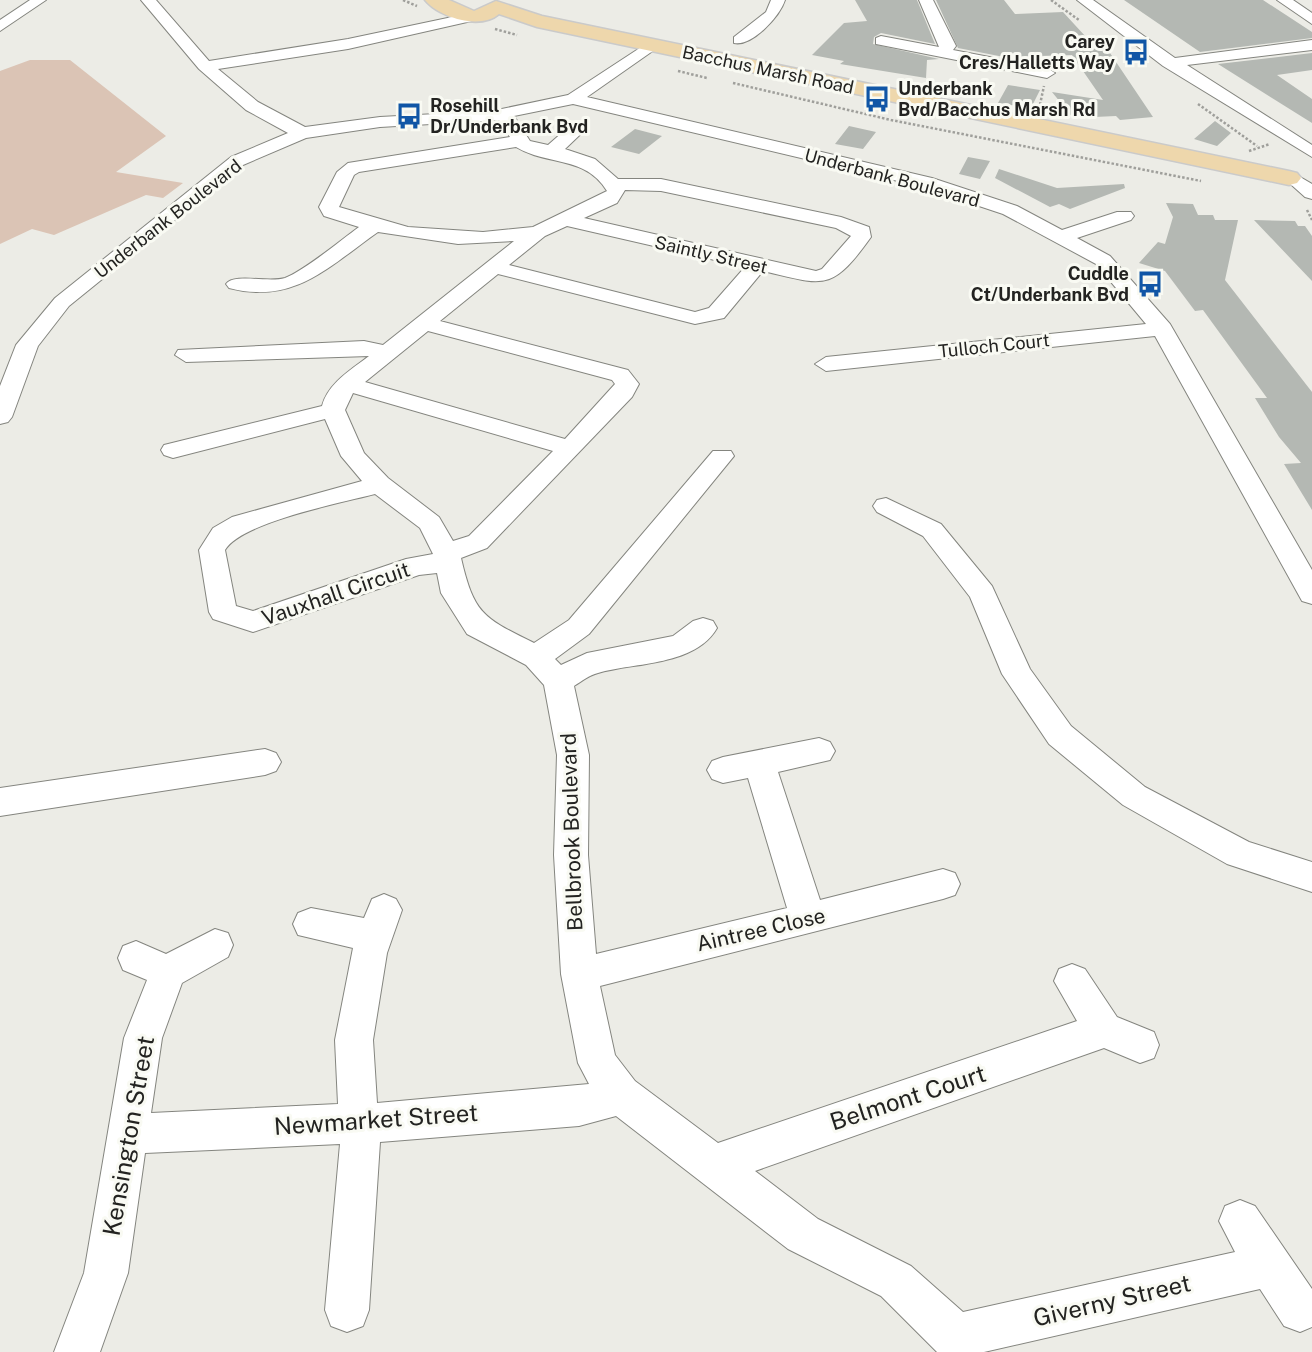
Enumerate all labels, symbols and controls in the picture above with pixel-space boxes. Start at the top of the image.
place label: Carey Cres/Halletts Way [959,31,1115,73]
bus stop icon: Carey Cres/Halletts Way [1121,37,1151,67]
street label: Bacchus Marsh Road [680,41,856,98]
place label: Underbank Bvd/Bacchus Marsh Rd [898,78,1096,120]
bus stop icon: Underbank Bvd/Bacchus Marsh Rd [862,84,892,114]
place label: Rosehill Dr/Underbank Bvd [430,95,588,137]
bus stop icon: Rosehill Dr/Underbank Bvd [394,101,424,131]
street label: Underbank Boulevard [802,144,982,211]
street label: Underbank Boulevard [90,155,245,283]
street label: Saintly Street [653,231,770,278]
place label: Cuddle Ct/Underbank Bvd [971,263,1129,305]
bus stop icon: Cuddle Ct/Underbank Bvd [1135,269,1165,299]
street label: Tulloch Court [937,329,1051,362]
street label: Vauxhall Circuit [259,556,413,631]
street label: Bellbrook Boulevard [556,733,587,931]
street label: Aintree Close [694,903,828,956]
street label: Kensington Street [97,1034,159,1238]
street label: Belmont Court [826,1059,989,1135]
street label: Newmarket Street [273,1098,479,1140]
street label: Giverny Street [1030,1268,1193,1332]

